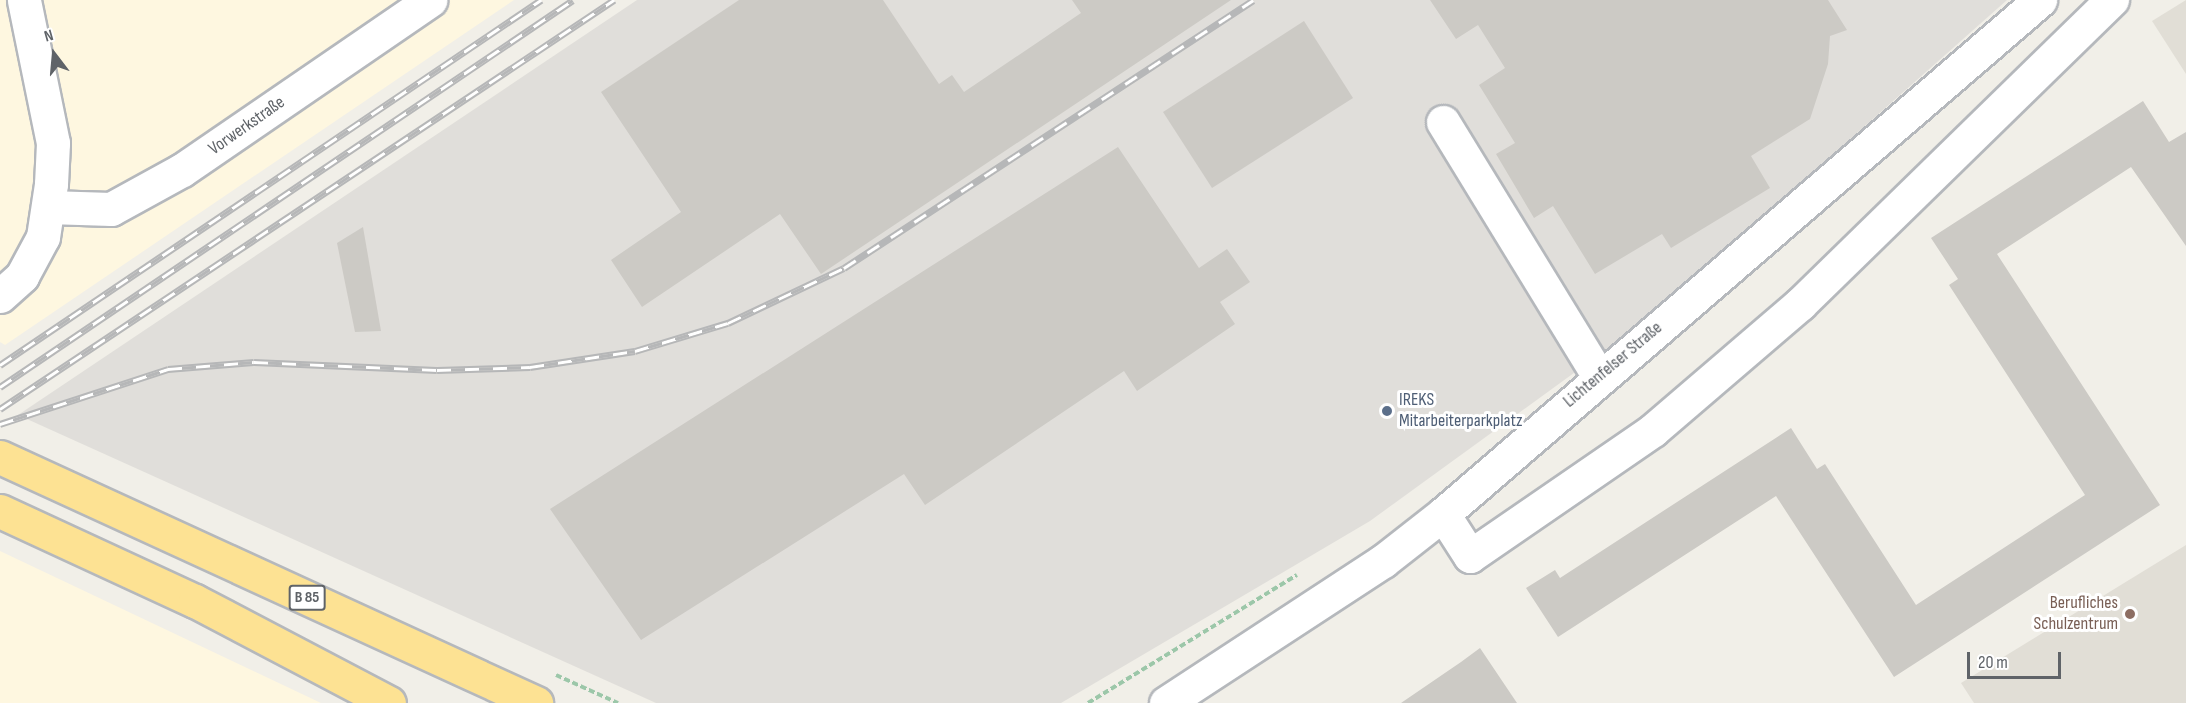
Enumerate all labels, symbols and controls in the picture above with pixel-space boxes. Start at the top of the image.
north arrow [24,24,84,84]
text: N [42,26,56,47]
street label: Vorwerkstraße [205,92,289,160]
street label: Lichtenfelser Straße [1559,317,1667,413]
place label: IREKS Mitarbeiterparkplatz [1399,390,1523,432]
marker: IREKS Mitarbeiterparkplatz [1380,404,1394,418]
road number: B 85 [288,585,326,611]
place label: Berufliches Schulzentrum [2034,593,2118,636]
marker: Berufliches Schulzentrum [2123,607,2137,621]
scale bar [1970,640,2064,678]
text: 20 m [1978,652,2008,673]

